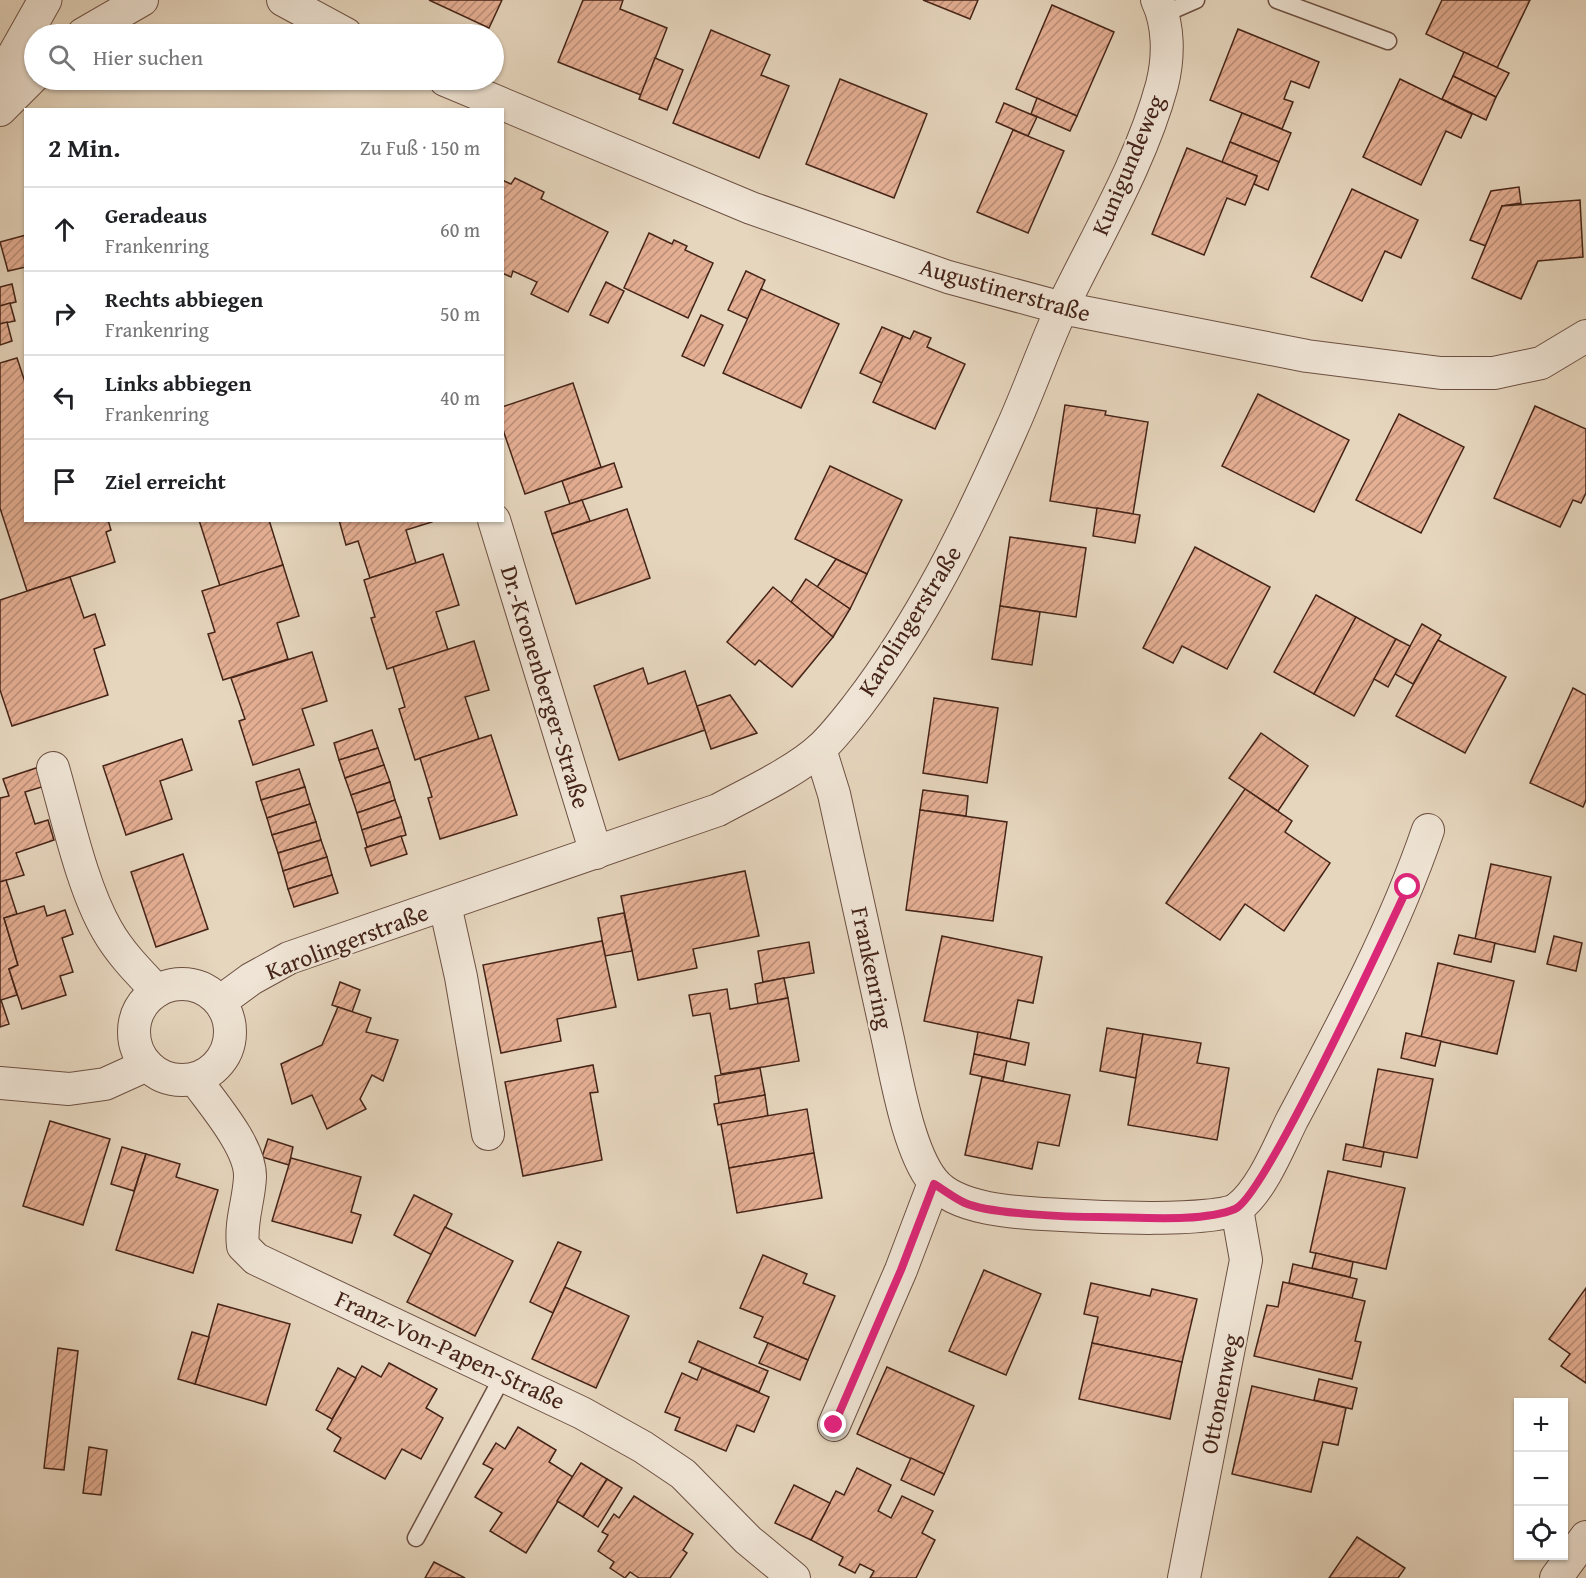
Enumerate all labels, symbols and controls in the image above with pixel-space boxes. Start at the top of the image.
search box [24,24,504,90]
icon: search [45,41,78,74]
text: Hier suchen [93,41,203,73]
street label: Kunigundeweg [1082,89,1173,241]
text: 2 Min. [48,128,120,167]
text: Zu Fuß · 150 m [360,133,480,162]
text: Geradeaus [105,199,207,231]
icon: ahead [48,213,81,246]
text: 60 m [440,215,480,244]
text: Frankenring [105,231,209,260]
street label: Augustinerstraße [916,248,1095,331]
text: Rechts abbiegen [105,283,263,315]
icon: right [48,297,81,330]
text: 50 m [440,299,480,328]
text: Frankenring [105,315,209,344]
text: Links abbiegen [105,367,251,399]
icon: left [48,381,81,414]
text: 40 m [440,383,480,412]
text: Frankenring [105,399,209,428]
icon: arrive [48,465,81,498]
text: Ziel erreicht [105,465,226,497]
street label: Karolingerstraße [849,539,970,703]
street label: Dr.-Kronenberger-Straße [492,561,599,813]
route start [1394,873,1420,899]
street label: Karolingerstraße [260,894,433,989]
street label: Frankenring [842,903,903,1033]
street label: Franz-Von-Papen-Straße [330,1281,571,1418]
street label: Ottonenweg [1191,1331,1248,1457]
map controls [1514,1398,1568,1560]
button: + [1514,1398,1568,1452]
route end [820,1411,846,1437]
button: − [1514,1452,1568,1506]
button: locate [1514,1506,1568,1560]

